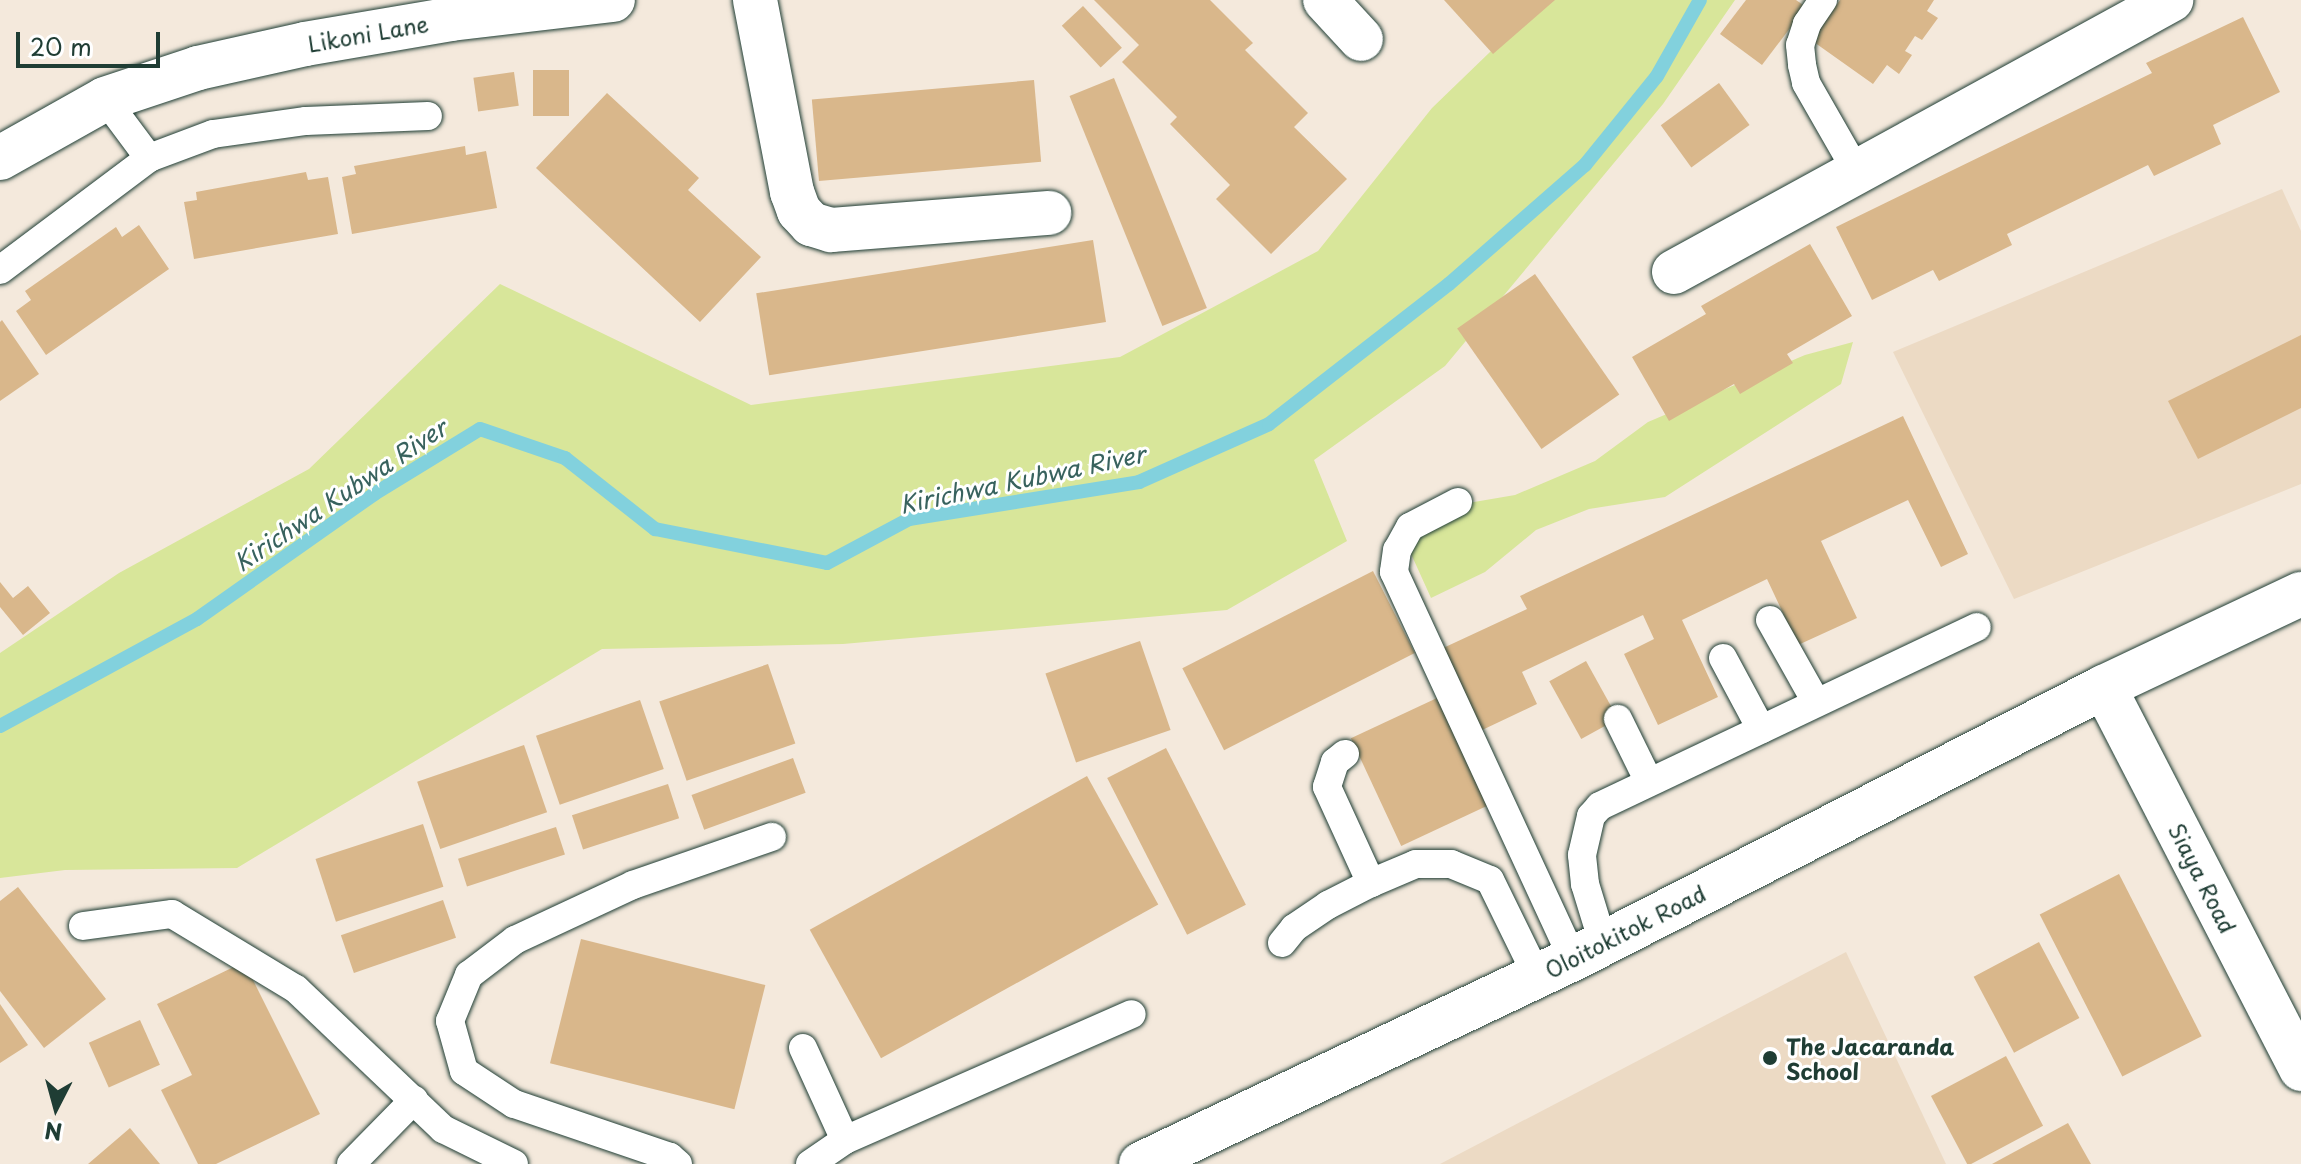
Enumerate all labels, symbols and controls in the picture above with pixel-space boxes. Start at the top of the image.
street label: Likoni Lane [306,9,430,57]
scale bar [20,16,164,66]
text: 20 m [30,28,92,64]
water label: Kirichwa Kubwa River [228,413,452,577]
water label: Kirichwa Kubwa River [897,439,1147,519]
street label: Siaya Road [2164,818,2242,938]
street label: Oloitokitok Road [1540,879,1710,983]
place label: The Jacaranda School [1786,1032,1956,1084]
marker: The Jacaranda School [1761,1049,1779,1067]
north arrow [16,1068,96,1148]
text: N [43,1115,64,1150]

